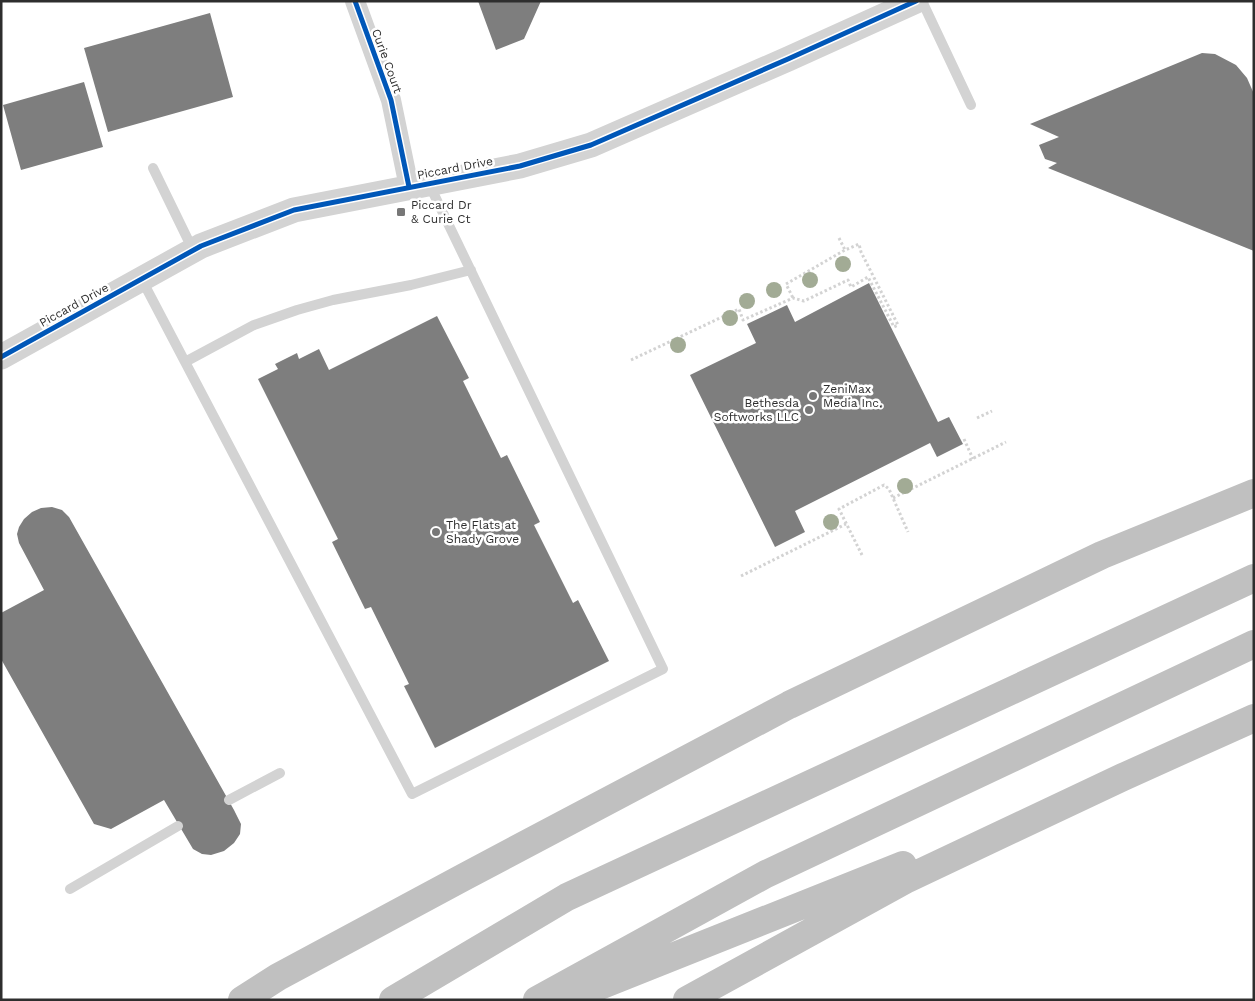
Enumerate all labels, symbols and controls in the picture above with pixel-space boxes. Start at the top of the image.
street label: Curie Court [369,27,405,95]
street label: Piccard Drive [416,154,494,182]
place label: Piccard Dr & Curie Ct [411,198,472,226]
marker: Piccard Dr & Curie Ct [395,206,407,218]
street label: Piccard Drive [37,280,111,330]
place label: ZeniMax Media Inc. [823,382,882,410]
marker: ZeniMax Media Inc. [807,390,819,402]
place label: Bethesda Softworks LLC [714,396,799,424]
marker: Bethesda Softworks LLC [803,404,815,416]
place label: The Flats at Shady Grove [446,518,519,546]
marker: The Flats at Shady Grove [430,526,442,538]

